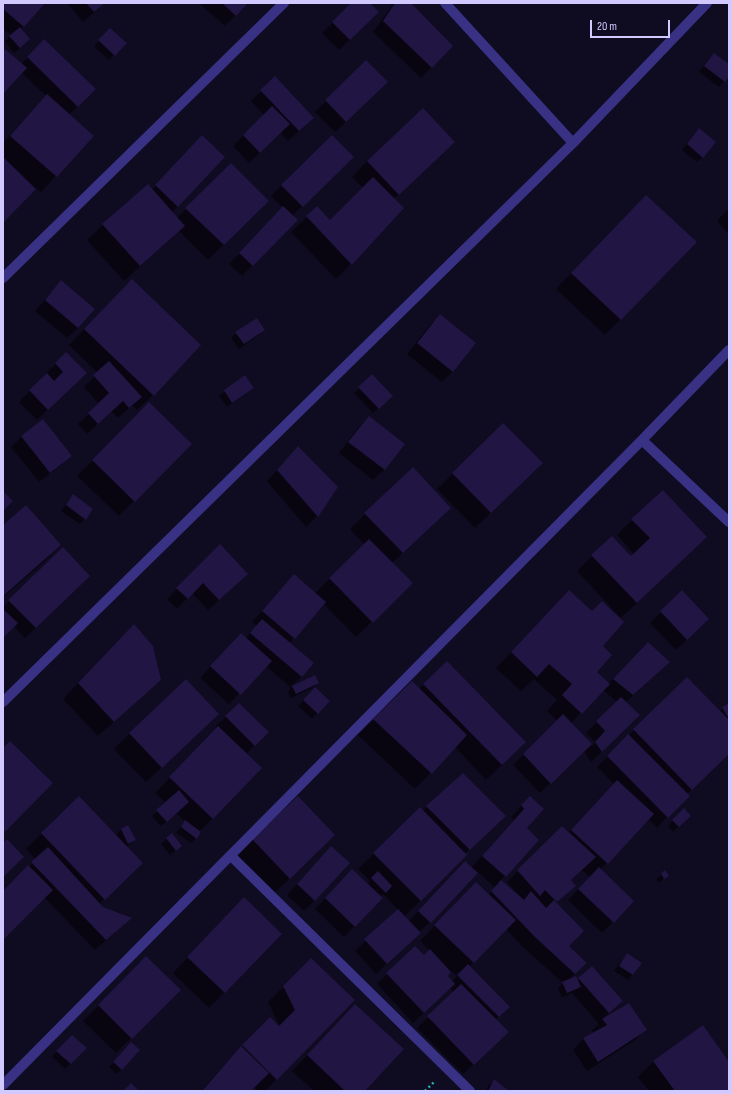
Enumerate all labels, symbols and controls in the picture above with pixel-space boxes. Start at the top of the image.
scale bar [592,12,672,38]
text: 20 m [597,19,617,34]

